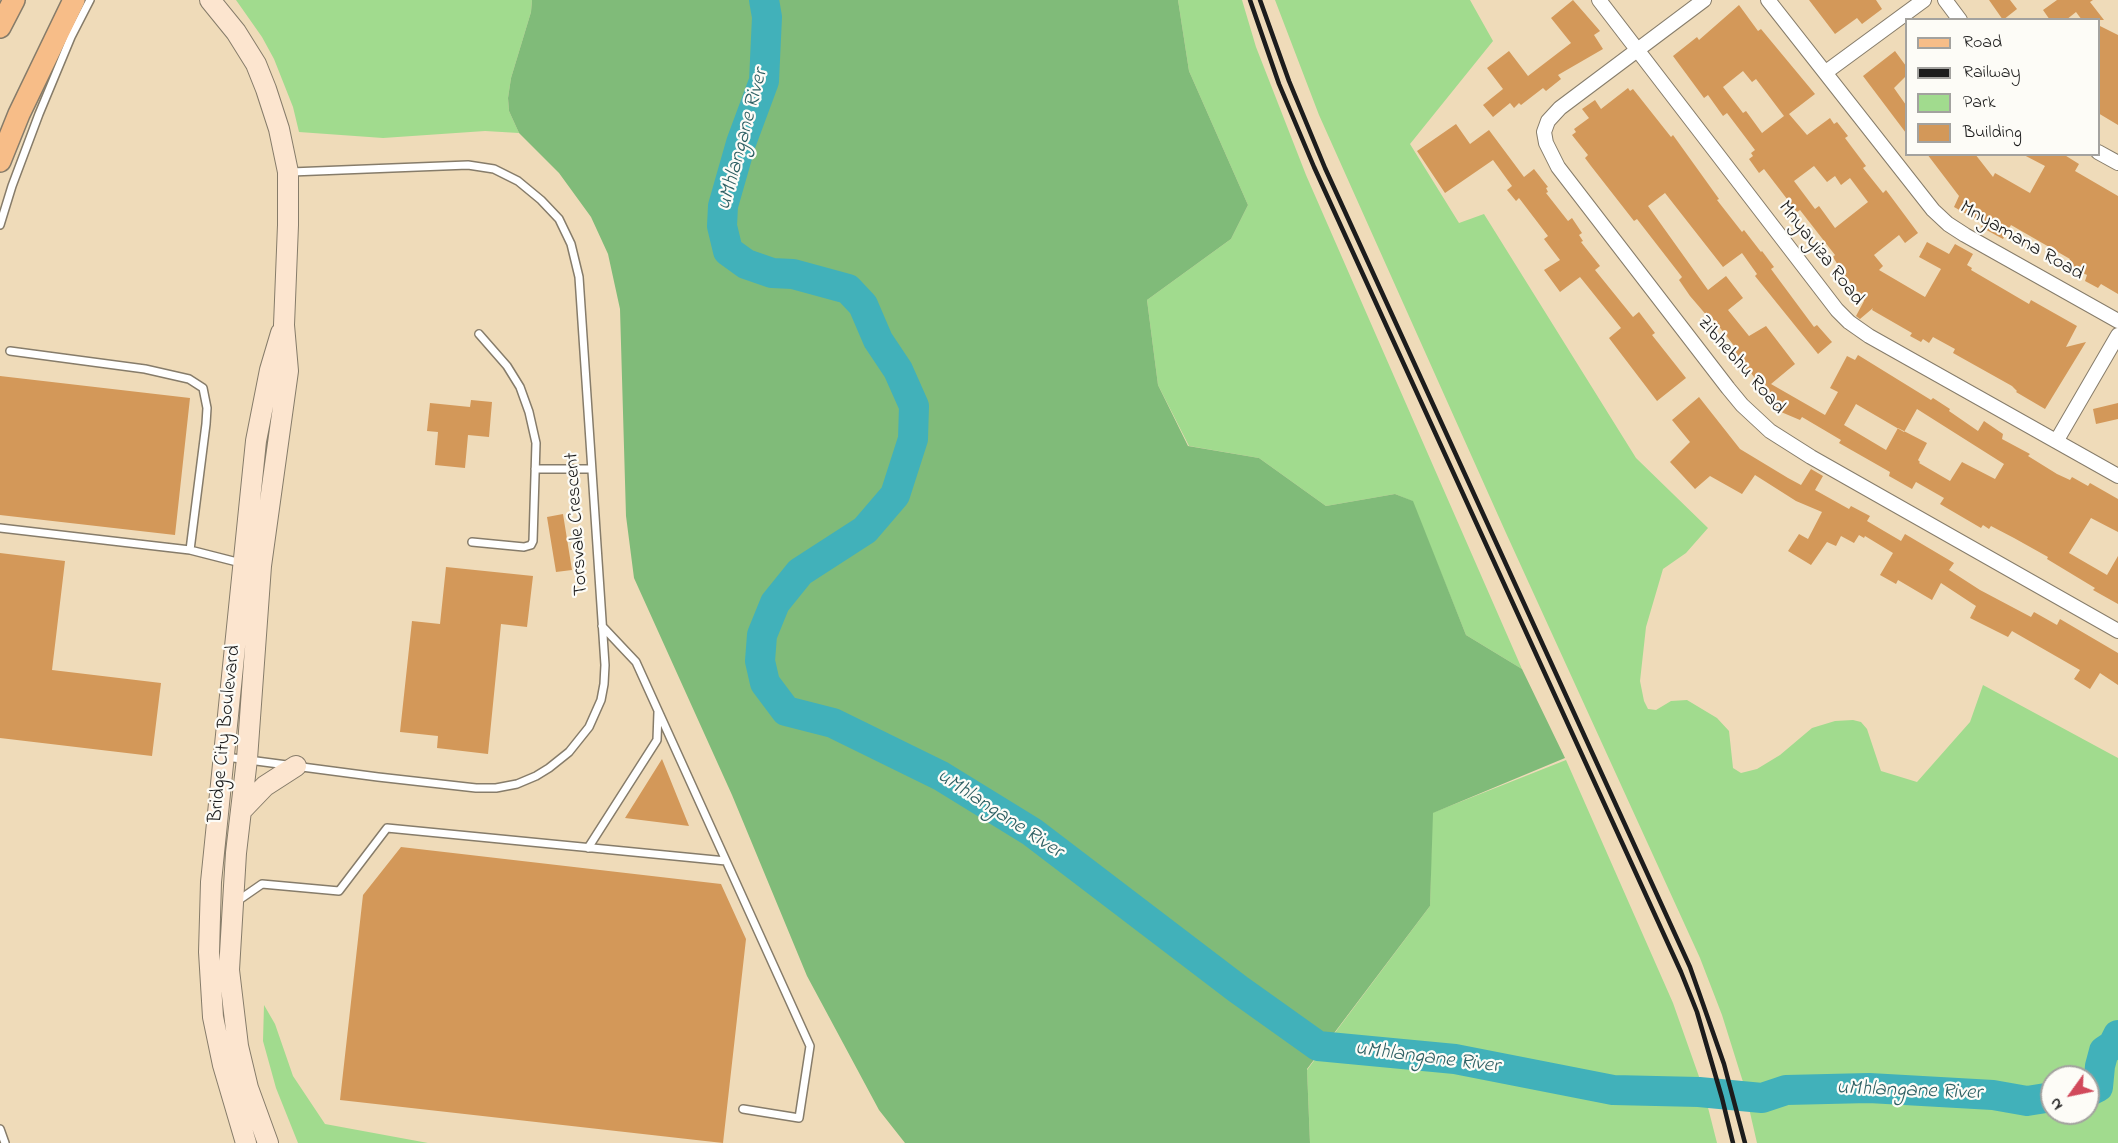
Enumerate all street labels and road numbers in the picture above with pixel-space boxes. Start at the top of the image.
street label: Mnyayiza Road [1772,197,1868,311]
street label: Mnyamana Road [1955,197,2087,287]
street label: Zibhebhu Road [1691,312,1789,420]
street label: Torsvale Crescent [561,451,595,597]
street label: Bridge City Boulevard [205,644,247,824]

